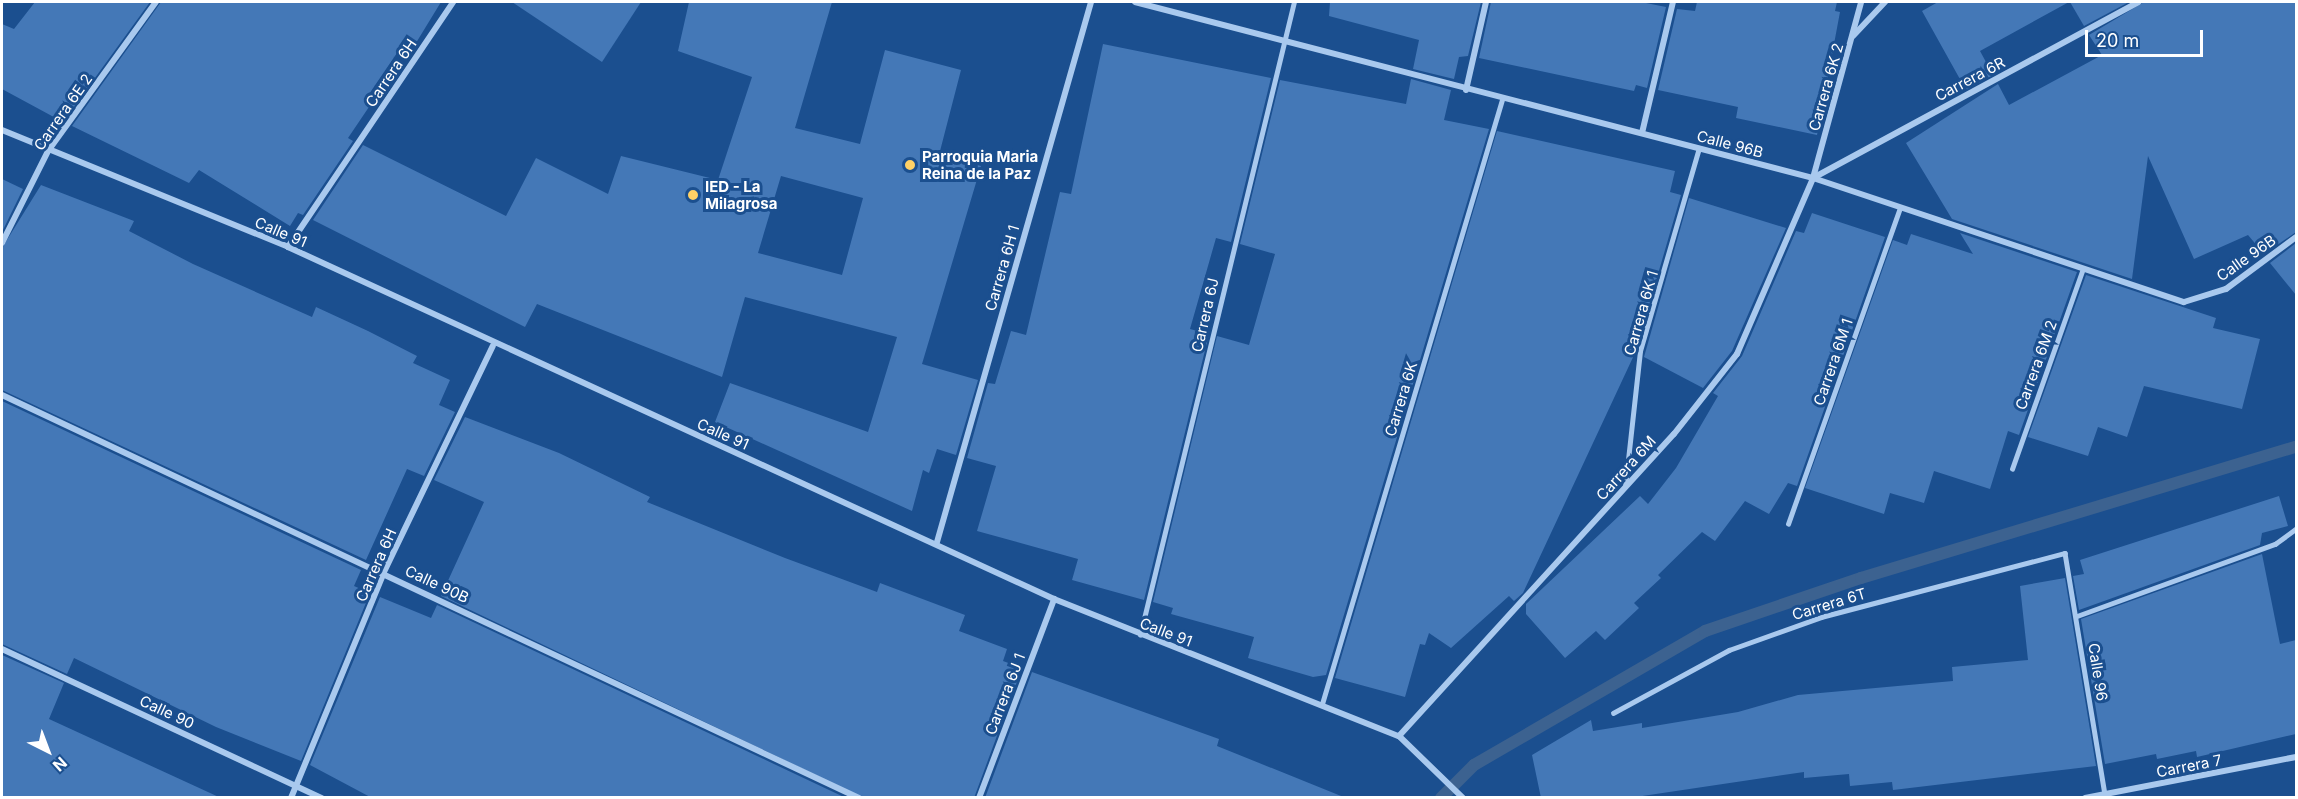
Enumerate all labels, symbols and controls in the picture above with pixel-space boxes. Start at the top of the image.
scale bar [2088,18,2206,56]
text: 20 m [2096,30,2139,51]
street label: Carrera 6H [362,36,420,110]
street label: Carrera 6K 2 [1805,41,1847,133]
street label: Carrera 6R [1932,53,2008,105]
street label: Carrera 6E 2 [30,70,96,154]
street label: Calle 96B [1695,127,1765,161]
place label: Parroquia Maria Reina de la Paz [922,147,1038,182]
marker: Parroquia Maria Reina de la Paz [903,158,917,172]
place label: IED - La Milagrosa [705,177,777,212]
marker: IED - La Milagrosa [686,188,700,202]
street label: Calle 91 [252,213,310,251]
street label: Carrera 6H 1 [981,223,1023,313]
street label: Calle 96B [2213,231,2279,285]
street label: Carrera 6K 1 [1620,269,1662,357]
street label: Carrera 6J [1188,276,1222,354]
street label: Carrera 6M 1 [1810,316,1856,408]
street label: Carrera 6M 2 [2011,318,2061,412]
street label: Carrera 6K [1381,360,1421,438]
street label: Calle 91 [694,415,752,453]
street label: Carrera 6M [1592,432,1660,504]
street label: Carrera 6H [352,526,400,604]
street label: Calle 90B [402,561,472,607]
street label: Carrera 6T [1790,584,1868,624]
street label: Calle 91 [1137,614,1195,650]
street label: Calle 96 [2085,642,2111,702]
street label: Carrera 6J 1 [981,651,1029,737]
street label: Calle 90 [137,692,197,732]
north arrow [18,721,78,781]
street label: Carrera 7 [2155,751,2223,781]
text: N [49,753,71,776]

